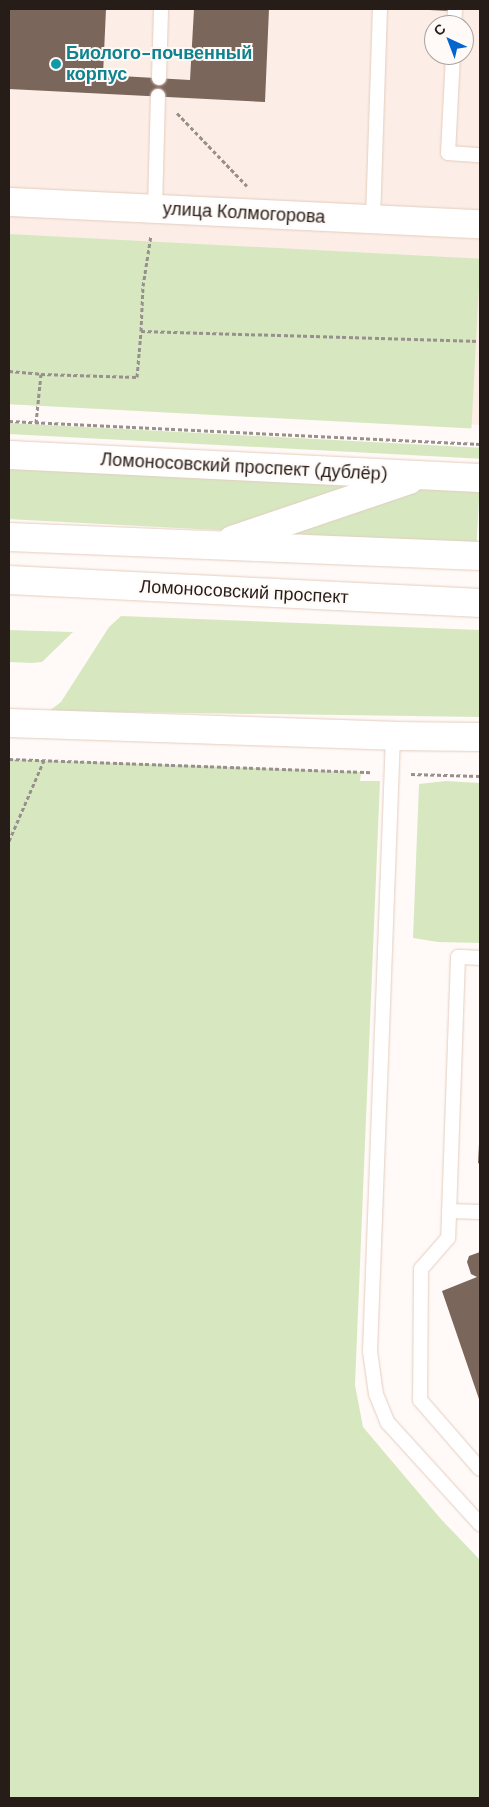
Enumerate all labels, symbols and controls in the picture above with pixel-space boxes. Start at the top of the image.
north arrow [424,15,474,65]
text: С [430,20,449,40]
place label: Биолого-почвенный корпус [66,43,252,86]
marker: Биолого-почвенный корпус [50,58,62,70]
street label: улица Колмогорова [162,198,326,228]
street label: Ломоносовский проспект (дублёр) [100,449,388,485]
street label: Ломоносовский проспект [139,576,349,608]

